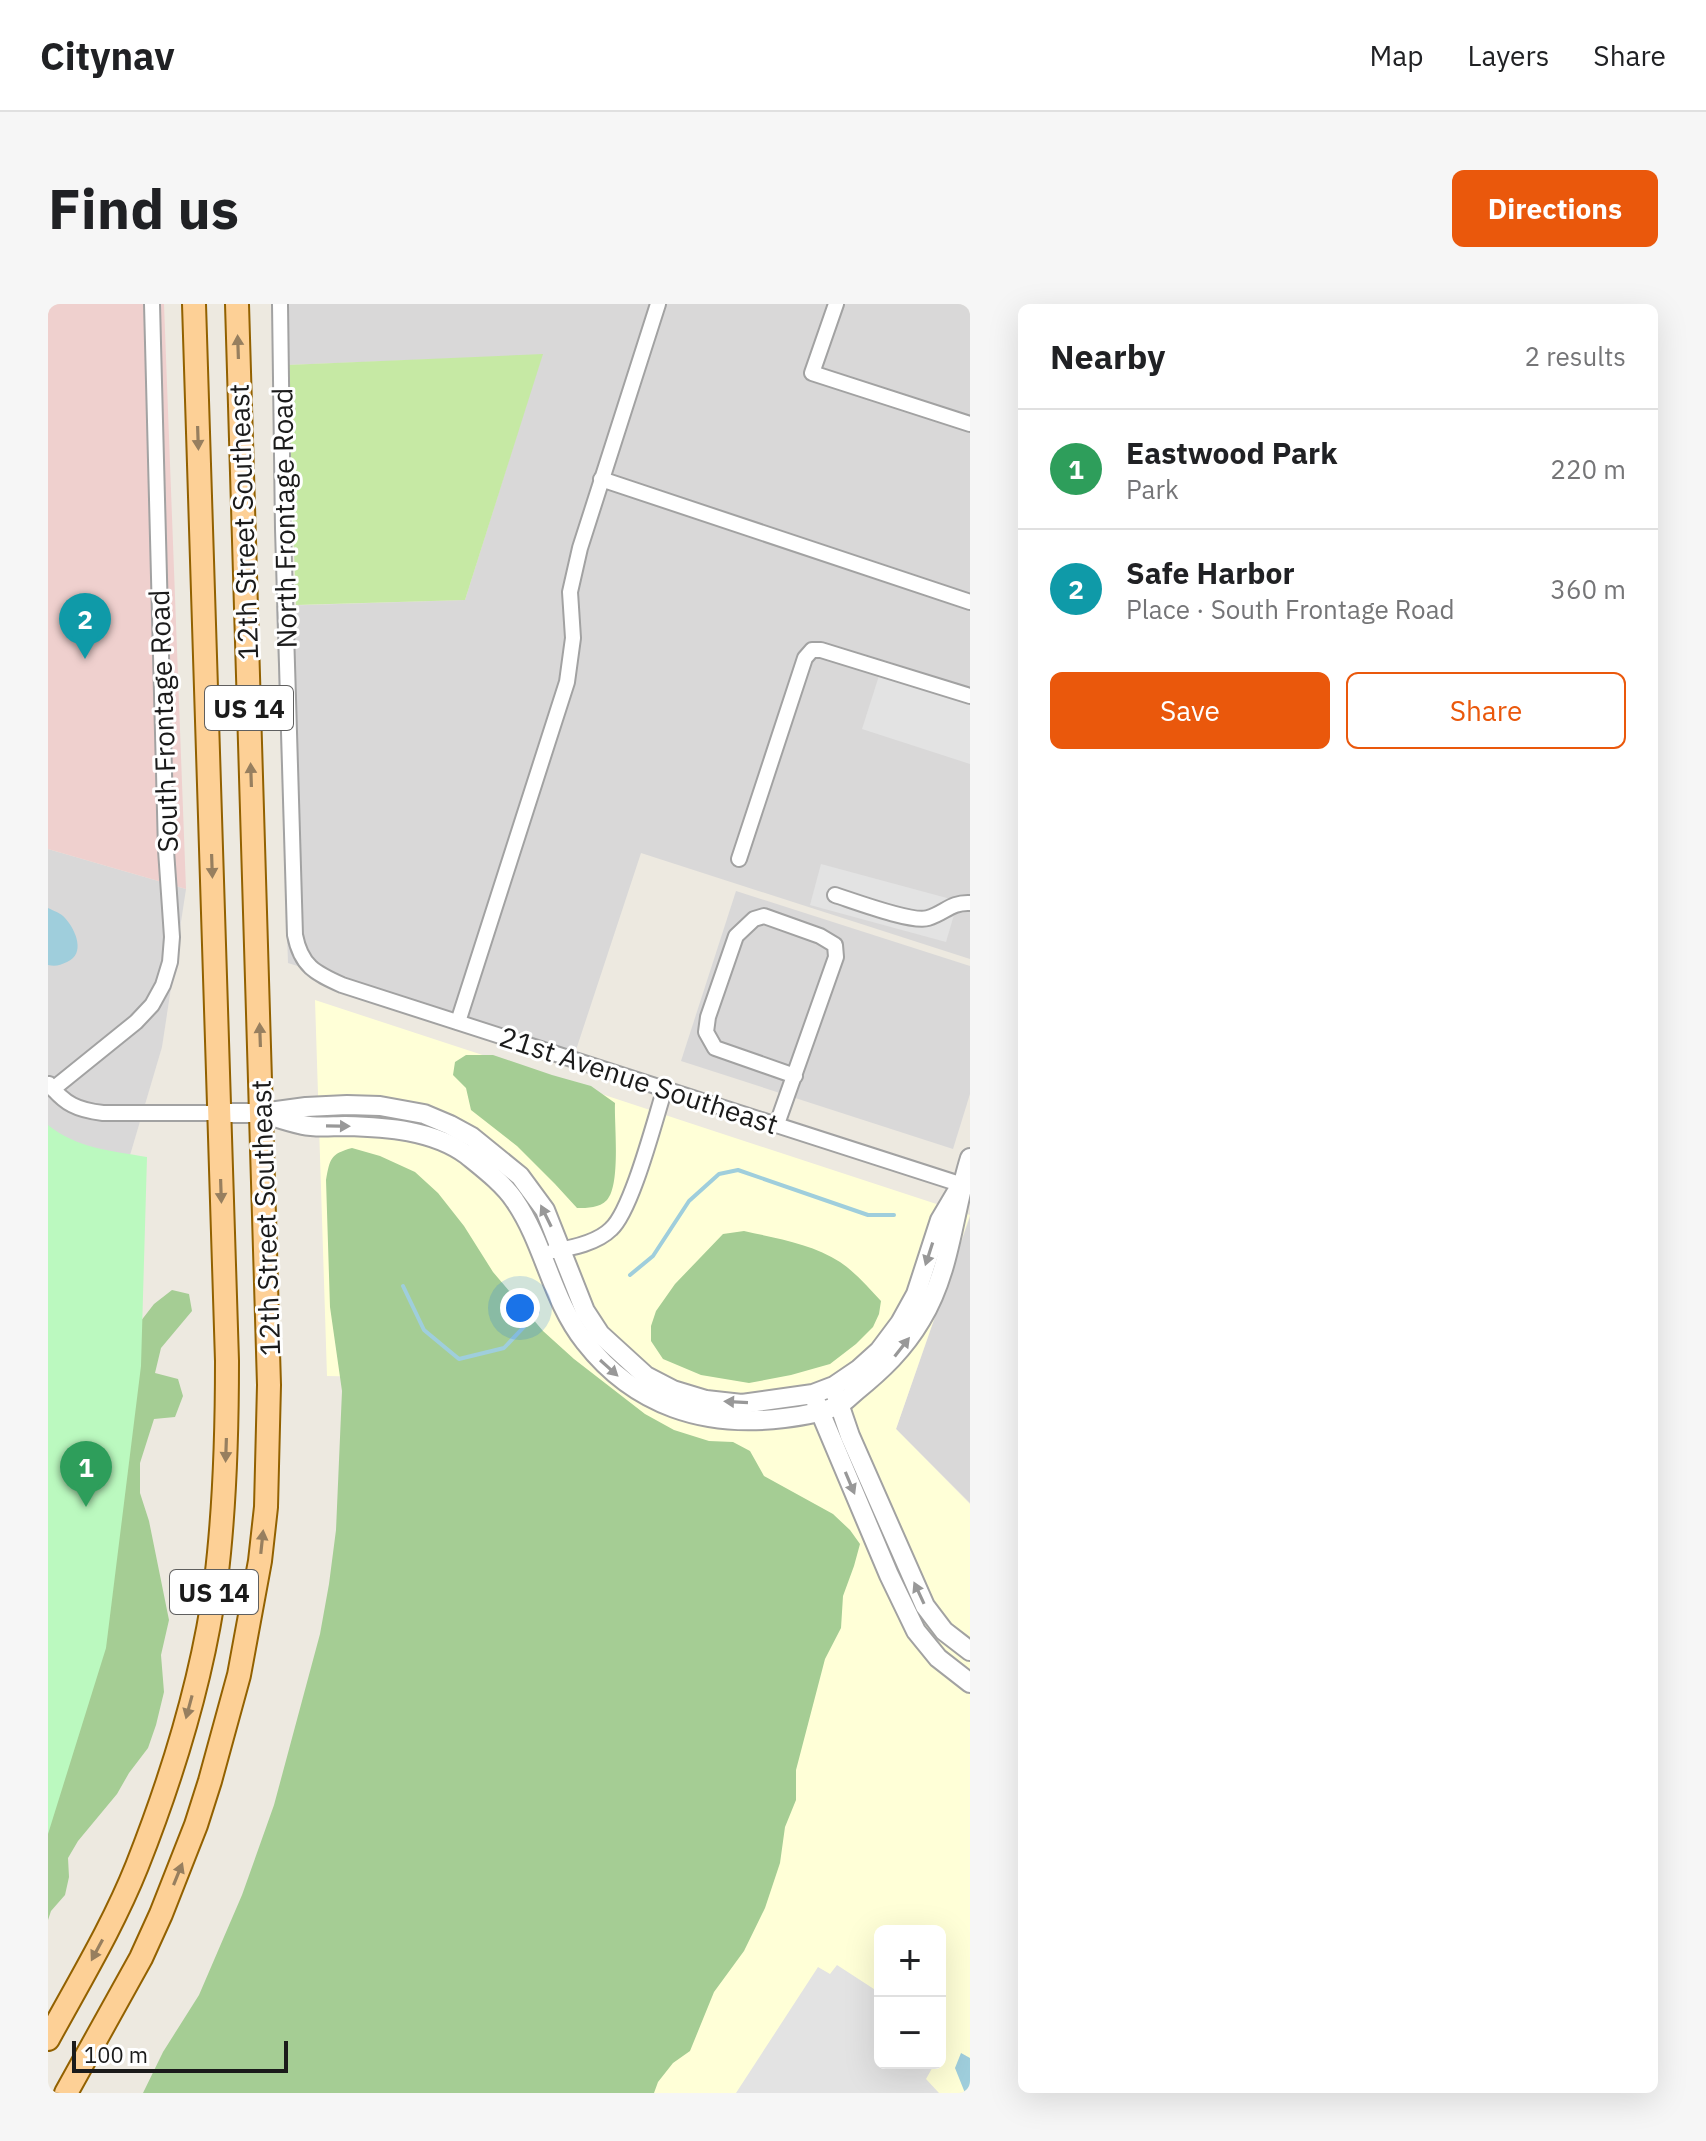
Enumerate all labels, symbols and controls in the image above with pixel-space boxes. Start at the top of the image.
text: Citynav [40,31,175,80]
text: Map [1369,37,1423,74]
text: Layers [1467,37,1549,74]
text: Share [1593,37,1666,74]
button: Directions [1452,170,1658,247]
text: Find us [48,172,239,244]
one-way arrow [231,334,244,359]
text: Nearby [1050,334,1165,378]
text: 2 results [1524,339,1626,373]
street label: 12th Street Southeast [220,383,266,661]
street label: North Frontage Road [263,387,305,649]
one-way arrow [192,426,205,451]
text: Eastwood Park [1126,433,1337,472]
text: 1 [1068,452,1084,486]
text: 220 m [1550,452,1626,486]
text: Park [1126,472,1179,506]
text: Safe Harbor [1126,553,1295,592]
text: 2 [1068,572,1084,606]
text: 360 m [1550,572,1626,606]
street label: South Frontage Road [140,589,186,853]
text: Place · South Frontage Road [1126,592,1455,626]
pin: 2 [59,593,111,659]
button: Save [1050,672,1330,749]
button: Share [1346,672,1626,749]
road number: US 14 [205,686,293,730]
one-way arrow [245,762,258,787]
one-way arrow [205,854,218,879]
street label: 21st Avenue Southeast [495,1017,783,1143]
one-way arrow [253,1022,266,1047]
street label: 12th Street Southeast [242,1079,288,1357]
one-way arrow [326,1120,351,1133]
one-way arrow [214,1179,227,1204]
one-way arrow [539,1204,553,1227]
one-way arrow [922,1243,934,1267]
your location [500,1288,540,1328]
one-way arrow [893,1337,910,1357]
one-way arrow [599,1359,619,1377]
one-way arrow [723,1396,748,1409]
one-way arrow [220,1438,233,1463]
pin: 1 [60,1441,112,1507]
one-way arrow [844,1471,857,1495]
one-way arrow [256,1529,269,1554]
road number: US 14 [170,1570,258,1614]
one-way arrow [912,1582,926,1605]
one-way arrow [183,1695,195,1720]
one-way arrow [171,1862,184,1886]
map controls [874,1925,946,2069]
button: + [874,1925,946,1997]
one-way arrow [90,1938,103,1961]
button: − [874,1997,946,2069]
scale bar [72,2037,288,2073]
text: 100 m [84,2040,148,2069]

